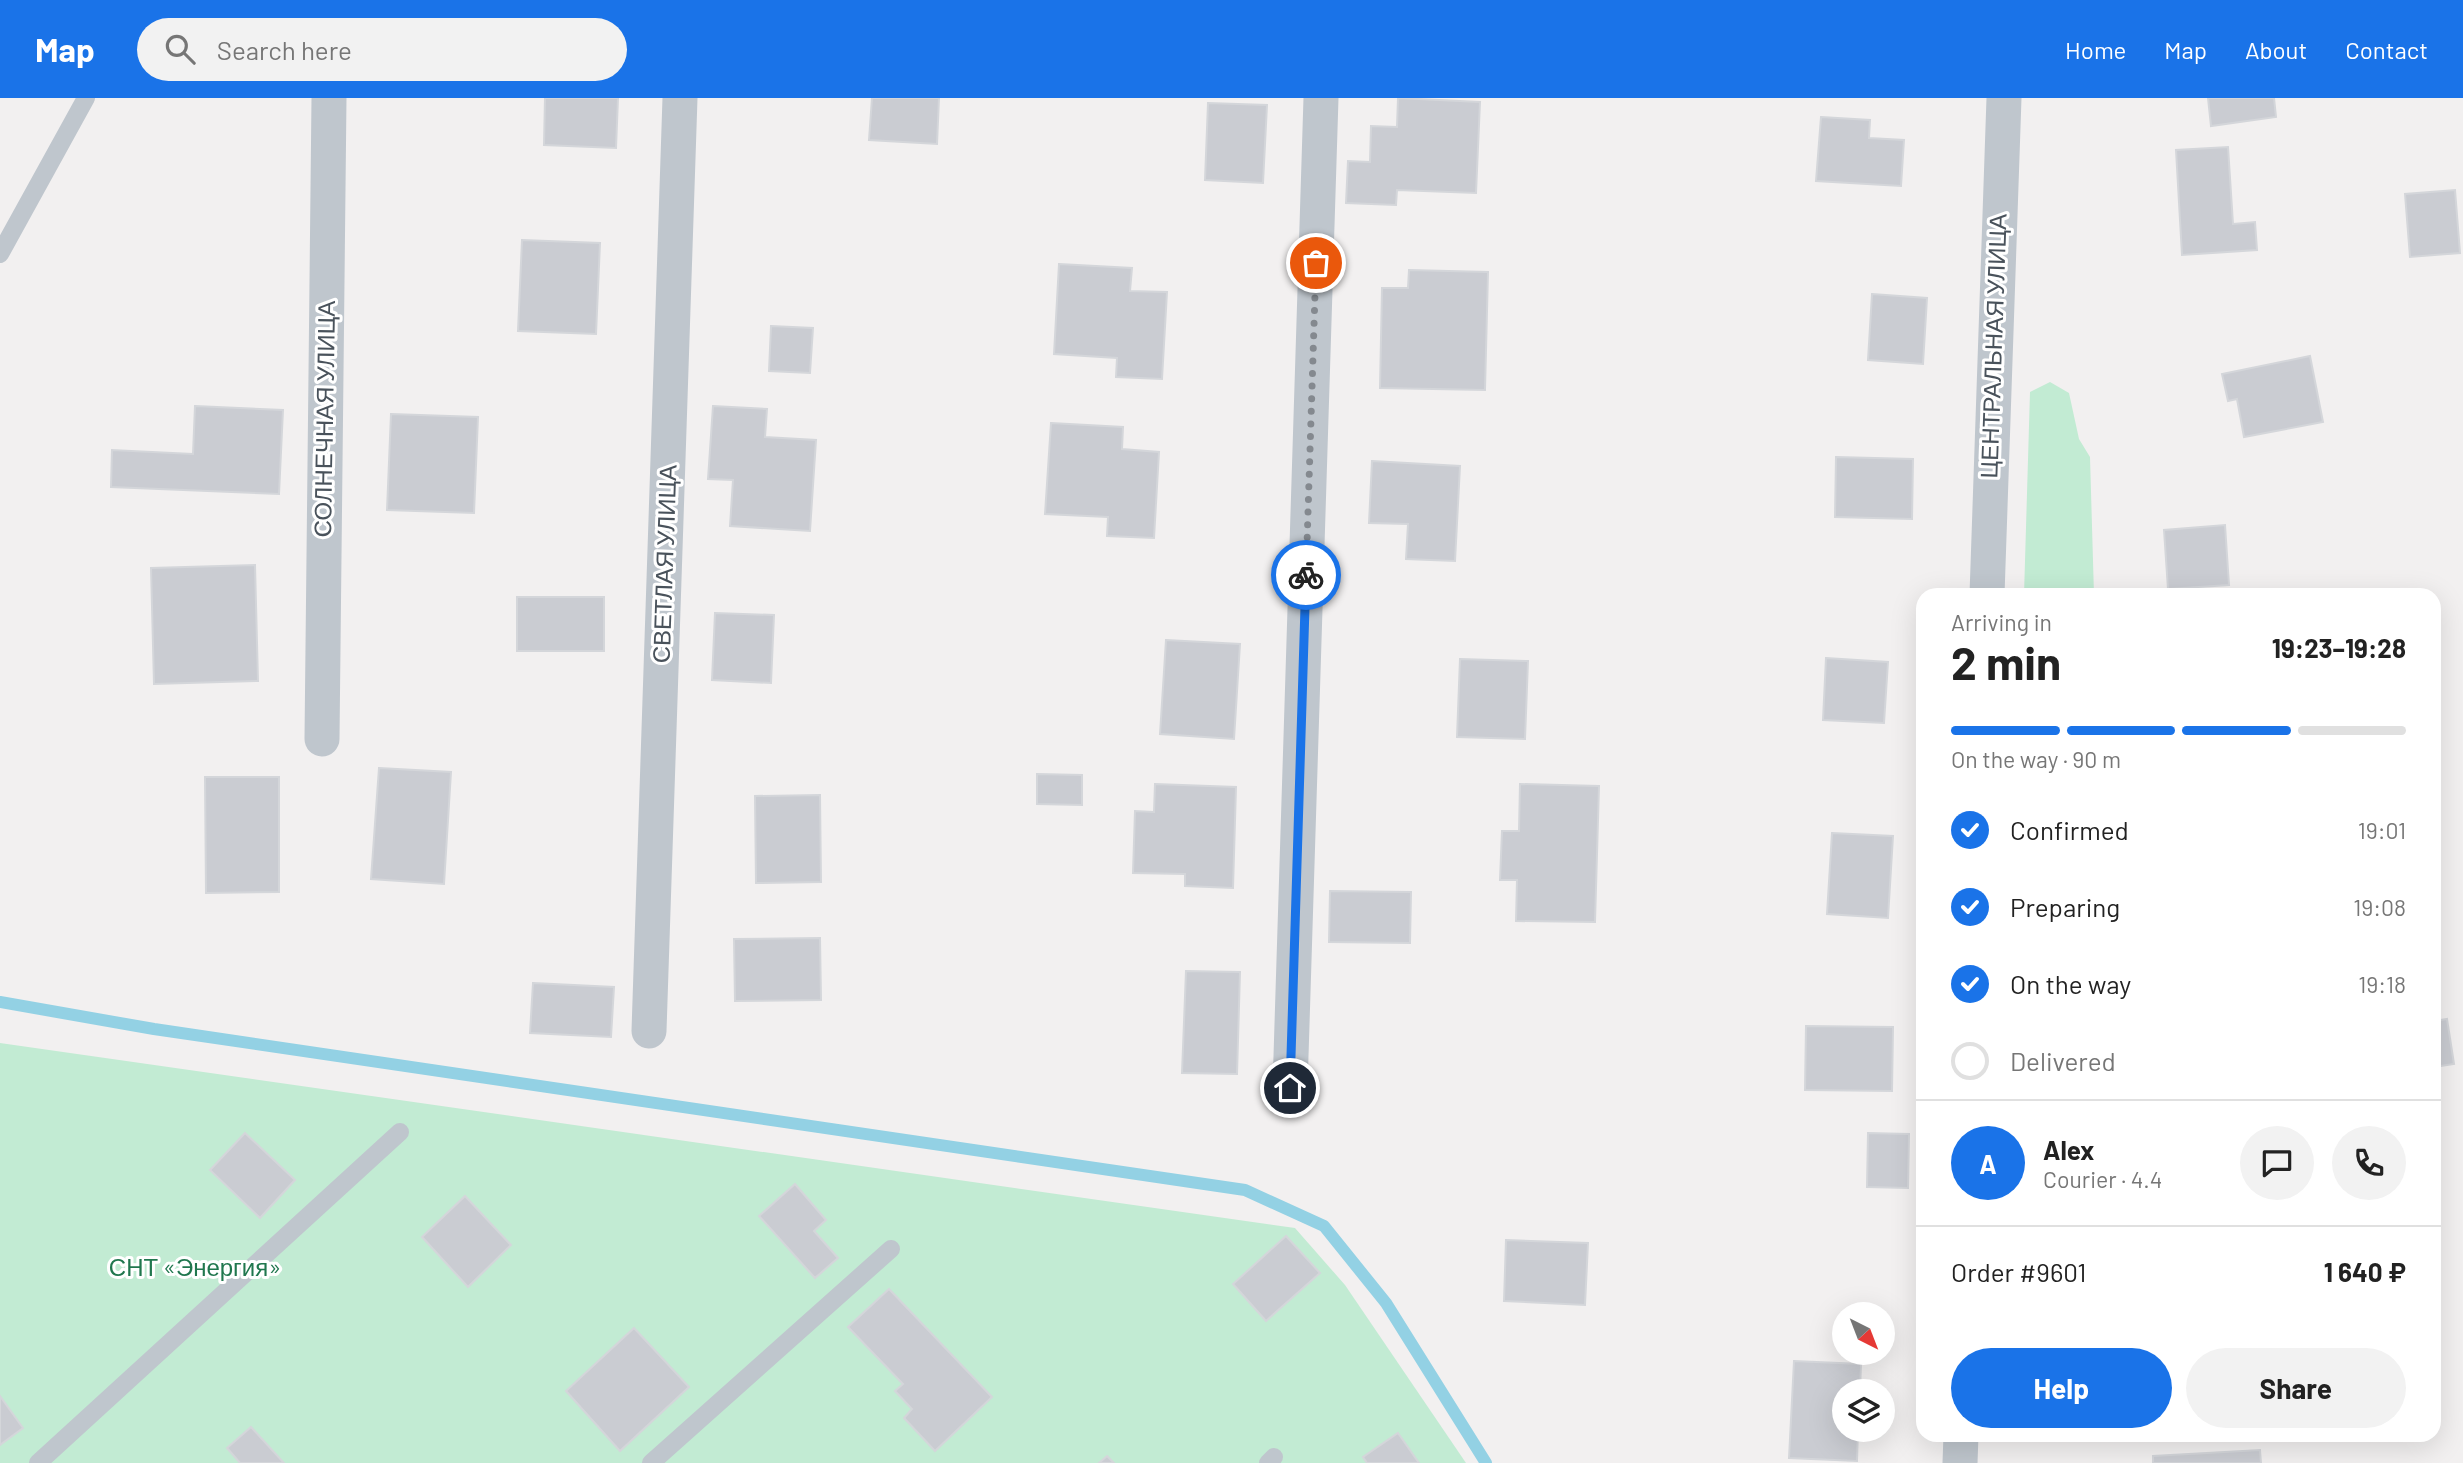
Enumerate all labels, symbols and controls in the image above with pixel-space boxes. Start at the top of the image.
search box [137,18,627,81]
text: Map [35,29,95,69]
icon: search [161,30,199,68]
text: Search here [217,34,352,65]
text: Home [2065,35,2126,64]
text: Map [2164,35,2207,64]
text: About [2245,35,2307,64]
text: Contact [2345,35,2428,64]
street label: ЦЕНТРАЛЬНАЯ УЛИЦА [1973,213,2012,479]
pin [1286,233,1346,293]
icon: bag [1297,244,1335,282]
street label: СОЛНЕЧНАЯ УЛИЦА [307,300,340,538]
street label: СВЕТЛАЯ УЛИЦА [646,464,681,664]
courier [1271,540,1341,610]
icon: bike [1287,556,1325,594]
text: Arriving in [1951,608,2052,636]
text: 19:23–19:28 [2272,632,2406,663]
text: 2 min [1951,634,2061,689]
text: On the way · 90 m [1951,745,2121,773]
icon: check [1951,811,1989,849]
text: Confirmed [2010,814,2129,845]
text: 19:01 [2358,816,2406,844]
icon: check [1951,888,1989,926]
text: Preparing [2010,891,2120,922]
text: 19:08 [2353,893,2406,921]
icon: check [1951,965,1989,1003]
text: On the way [2010,968,2131,999]
text: 19:18 [2358,970,2406,998]
text: Delivered [2010,1045,2116,1076]
pin [1260,1058,1320,1118]
icon: home [1271,1069,1309,1107]
button: chat [2240,1126,2314,1200]
button: phone [2332,1126,2406,1200]
text: Alex [2043,1134,2094,1165]
text: A [1979,1148,1997,1179]
text: Courier · 4.4 [2043,1165,2162,1193]
park label: СНТ «Энергия» [109,1252,281,1281]
text: Order #9601 [1951,1256,2086,1287]
text: 1 640 ₽ [2324,1256,2406,1287]
north arrow [1832,1302,1895,1365]
map controls [1832,1302,1895,1442]
button: Help [1951,1348,2172,1428]
button: Share [2186,1348,2406,1428]
button: layers [1832,1379,1895,1442]

